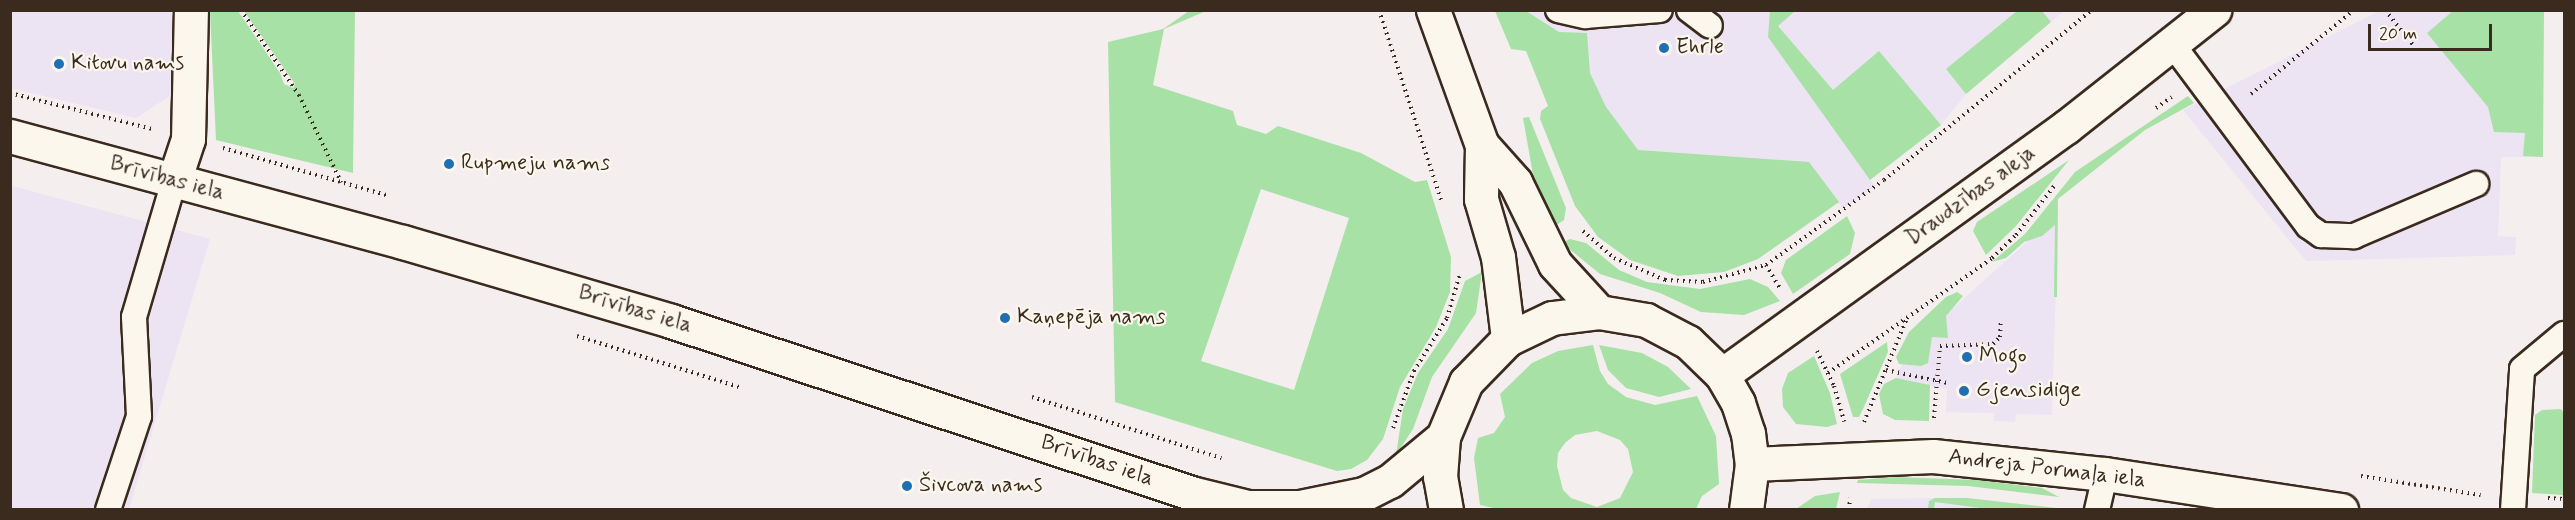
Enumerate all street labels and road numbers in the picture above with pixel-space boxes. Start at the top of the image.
street label: Draudzības aleja [1899,138,2043,254]
street label: Brīvības iela [106,151,228,207]
street label: Brīvības iela [574,280,696,340]
street label: Brīvības iela [1036,429,1158,493]
street label: Andreja Pormaļa iela [1945,444,2149,494]

